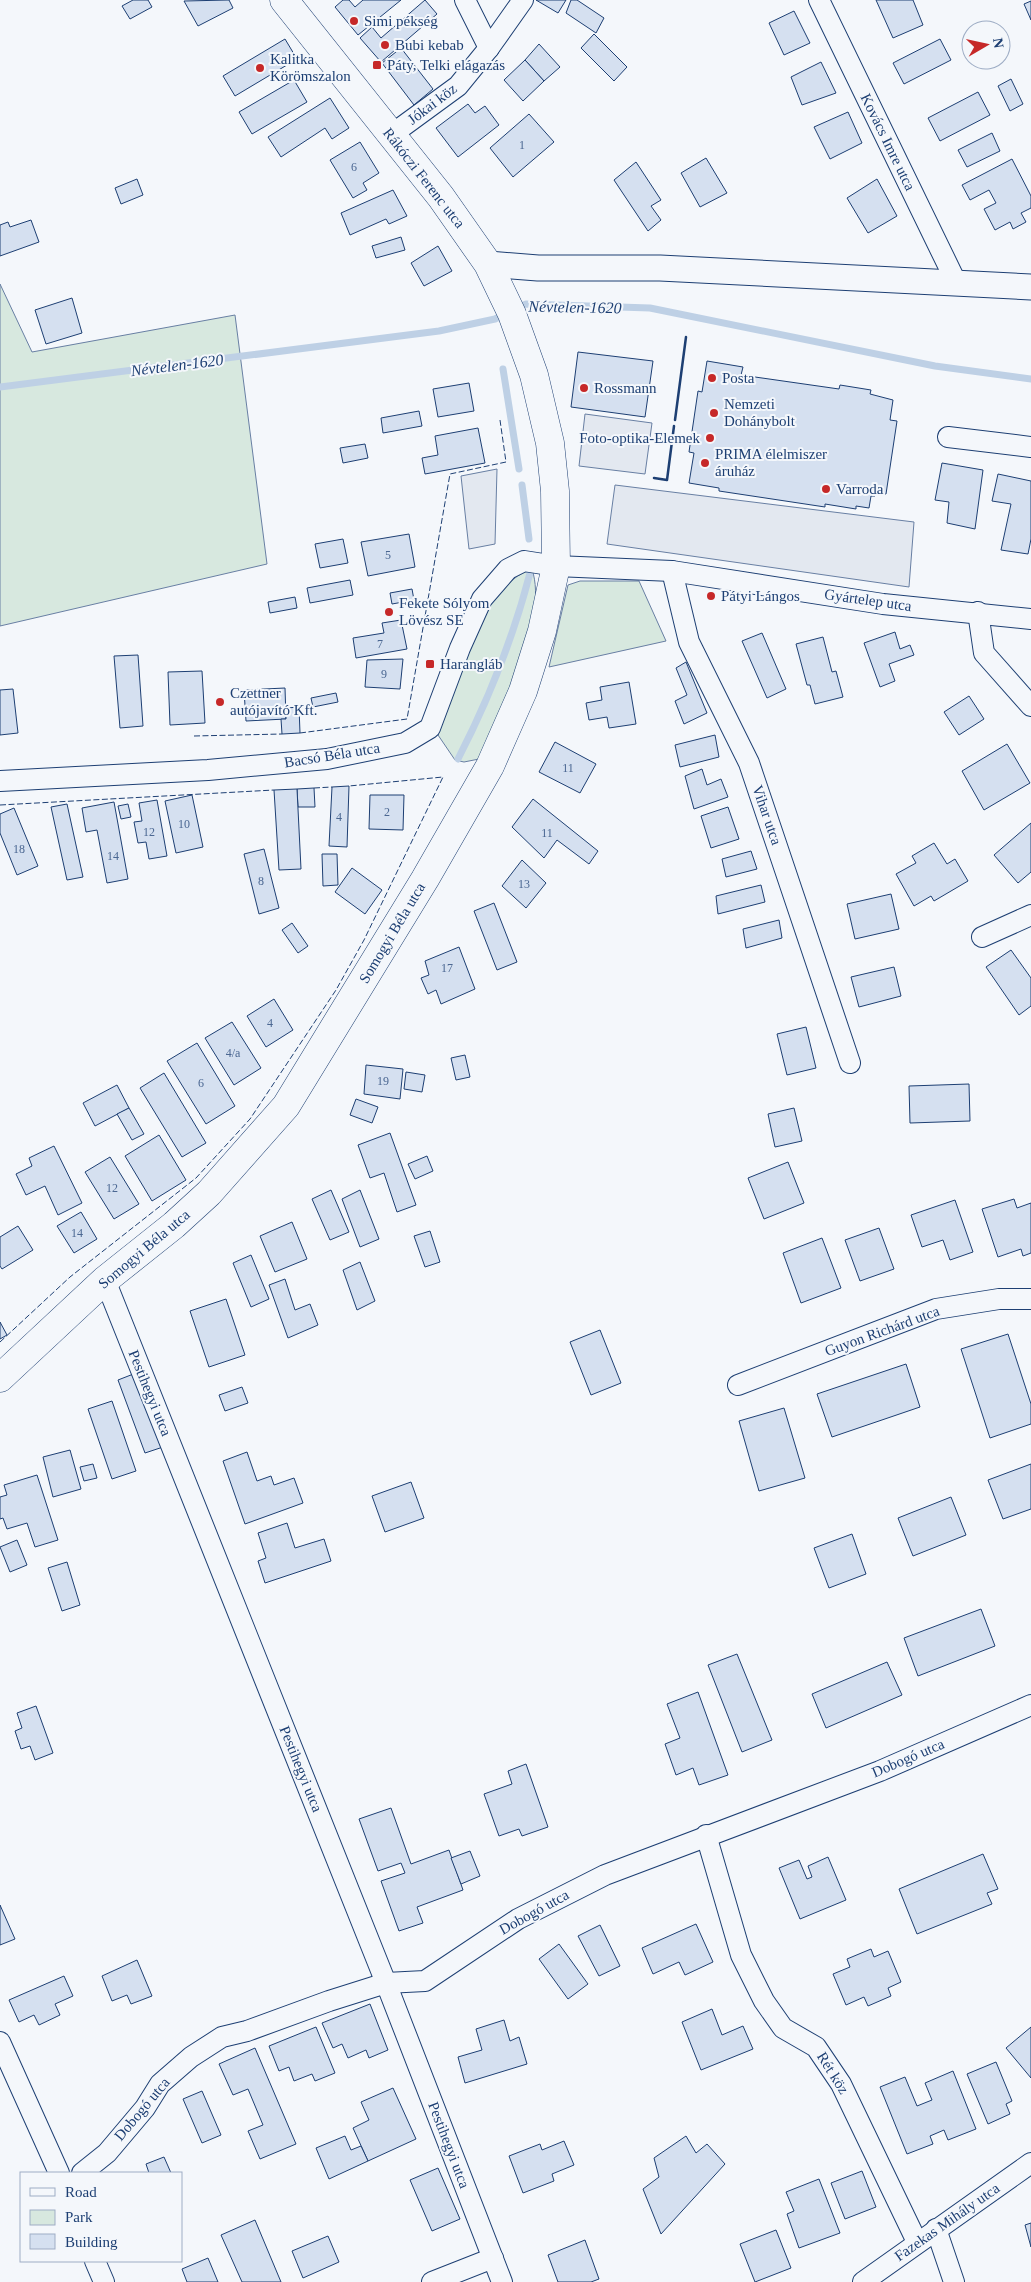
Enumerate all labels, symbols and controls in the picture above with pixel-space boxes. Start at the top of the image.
place label: Simi pékség [364,13,438,29]
marker: Simi pékség [348,15,360,27]
north arrow [961,20,1011,70]
place label: Bubi kebab [395,37,464,53]
text: N [990,37,1007,49]
marker: Bubi kebab [379,39,391,51]
place label: Kalitka Körömszalon [270,51,351,84]
place label: Páty, Telki elágazás [387,57,505,73]
marker: Páty, Telki elágazás [371,59,383,71]
marker: Kalitka Körömszalon [254,62,266,74]
street label: Jókai köz [404,80,460,128]
street label: Kovács Imre utca [858,91,919,193]
street label: Rákóczi Ferenc utca [380,125,468,231]
house number: 1 [519,138,525,152]
house number: 6 [351,160,357,174]
water label: Névtelen-1620 [527,298,622,316]
water label: Névtelen-1620 [129,351,224,379]
place label: Posta [722,370,755,386]
marker: Posta [706,372,718,384]
place label: Rossmann [594,380,657,396]
marker: Rossmann [578,382,590,394]
place label: Nemzeti Dohánybolt [724,396,796,429]
marker: Nemzeti Dohánybolt [708,407,720,419]
place label: Foto-optika-Elemek [579,430,700,446]
marker: Foto-optika-Elemek [704,432,716,444]
place label: PRIMA élelmiszer áruház [715,446,827,479]
marker: PRIMA élelmiszer áruház [699,457,711,469]
place label: Varroda [836,481,884,497]
marker: Varroda [820,483,832,495]
house number: 5 [385,548,391,562]
street label: Gyártelep utca [823,586,913,614]
place label: Pátyi Lángos [721,588,800,604]
marker: Pátyi Lángos [705,590,717,602]
place label: Fekete Sólyom Lövész SE [399,595,490,628]
marker: Fekete Sólyom Lövész SE [383,606,395,618]
house number: 7 [377,637,383,651]
place label: Harangláb [440,656,502,672]
marker: Harangláb [424,658,436,670]
house number: 9 [381,667,387,681]
place label: Czettner autójavító Kft. [230,685,317,718]
marker: Czettner autójavító Kft. [214,696,226,708]
street label: Bacsó Béla utca [283,739,381,770]
house number: 11 [562,761,574,775]
street label: Vihar utca [749,783,785,847]
house number: 2 [384,805,390,819]
house number: 4 [336,810,342,824]
house number: 10 [178,817,190,831]
house number: 12 [143,825,155,839]
house number: 11 [541,826,553,840]
house number: 18 [13,842,25,856]
house number: 14 [107,849,119,863]
house number: 8 [258,874,264,888]
house number: 13 [518,877,530,891]
street label: Somogyi Béla utca [356,880,428,986]
house number: 17 [441,961,453,975]
house number: 4 [267,1016,273,1030]
house number: 4/a [226,1046,241,1060]
house number: 19 [377,1074,389,1088]
house number: 6 [198,1076,204,1090]
house number: 12 [106,1181,118,1195]
street label: Somogyi Béla utca [95,1206,193,1292]
house number: 14 [71,1226,83,1240]
street label: Guyon Richárd utca [823,1303,942,1359]
street label: Pestihegyi utca [125,1348,175,1439]
street label: Pestihegyi utca [276,1724,326,1815]
street label: Dobogó utca [869,1735,947,1780]
street label: Dobogó utca [496,1886,572,1938]
street label: Rét köz [814,2049,852,2097]
street label: Dobogó utca [111,2074,173,2144]
street label: Pestihegyi utca [425,2100,473,2191]
legend [20,2172,182,2262]
street label: Fazekas Mihály utca [892,2180,1003,2264]
text: Road [65,2184,97,2200]
text: Park [65,2209,93,2225]
text: Building [65,2234,118,2250]

